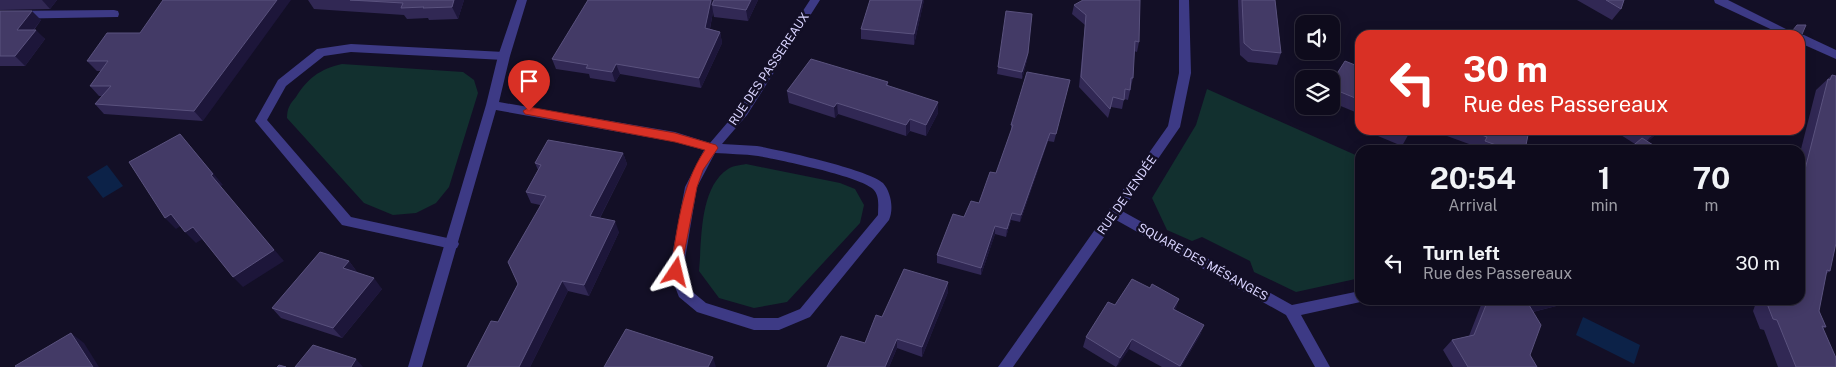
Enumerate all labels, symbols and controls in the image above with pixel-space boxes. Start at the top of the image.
street label: RUE DES PASSEREAUX [726,10,812,128]
map controls [1295,15,1340,115]
button: sound [1295,15,1340,60]
text: 30 m [1463,49,1548,90]
icon: left [1380,50,1445,115]
pin [508,60,550,111]
icon: arrive [515,67,543,95]
button: layers [1295,70,1340,115]
text: Rue des Passereaux [1463,91,1668,117]
street label: RUE DE VENDÉE [1095,153,1159,237]
text: 20:54 [1430,160,1516,196]
text: 1 [1598,160,1611,196]
text: 70 [1692,160,1730,196]
text: Arrival [1448,196,1498,215]
text: min [1591,196,1618,215]
text: m [1704,196,1718,215]
street label: SQUARE DES MÉSANGES [1136,220,1270,304]
text: Turn left [1423,242,1500,264]
position arrow [649,245,701,297]
icon: left [1380,249,1408,277]
text: 30 m [1735,252,1780,274]
text: Rue des Passereaux [1423,264,1572,283]

